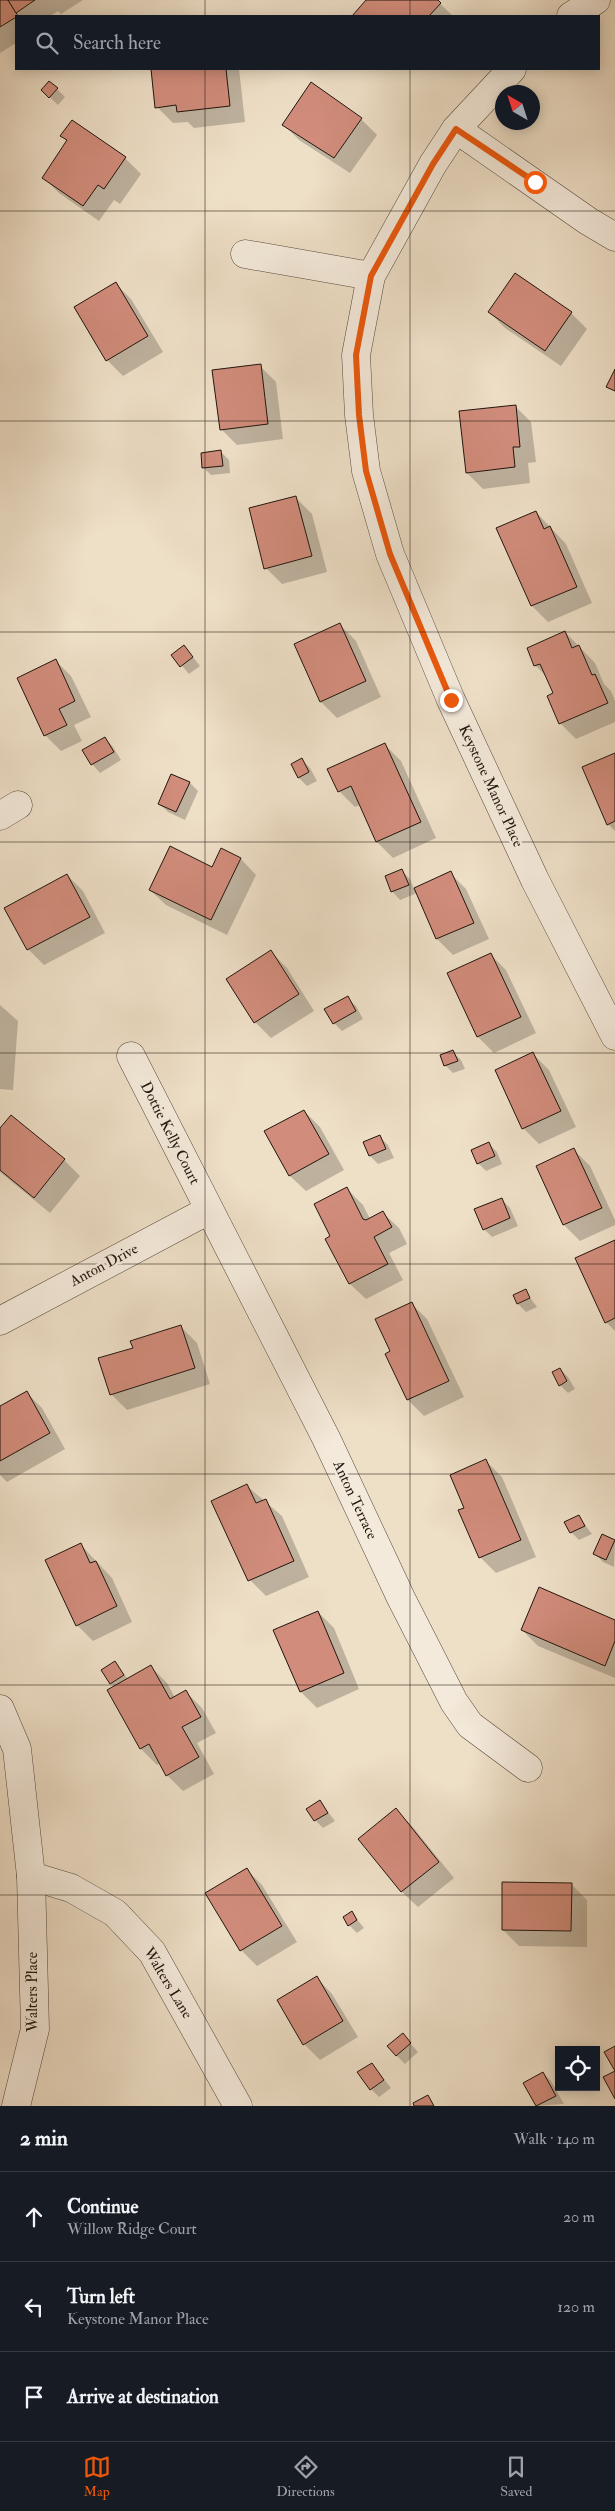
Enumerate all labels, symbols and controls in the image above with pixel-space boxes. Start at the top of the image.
search box [15,15,600,70]
icon: search [33,29,61,57]
text: Search here [73,31,161,55]
north arrow [495,85,540,130]
route start [524,171,547,194]
route end [440,689,463,712]
street label: Keystone Manor Place [454,722,528,850]
street label: Dottie Kelly Court [136,1078,204,1188]
street label: Anton Drive [66,1239,141,1291]
street label: Anton Terrace [328,1456,382,1543]
street label: Walters Lane [139,1943,197,2022]
street label: Walters Place [23,1952,42,2033]
map controls [555,2046,600,2091]
button: locate [555,2046,600,2091]
text: 2 min [20,2125,68,2152]
text: Walk · 140 m [514,2129,595,2149]
text: Continue [67,2195,138,2219]
icon: ahead [20,2203,48,2231]
text: 20 m [563,2207,595,2227]
text: Willow Ridge Court [67,2219,197,2239]
text: Turn left [67,2285,135,2309]
icon: left [20,2293,48,2321]
text: 120 m [557,2297,595,2317]
text: Keystone Manor Place [67,2309,209,2329]
icon: arrive [20,2383,48,2411]
text: Arrive at destination [67,2385,219,2409]
tab: Map [83,2453,111,2500]
tab: Directions [276,2453,335,2500]
tab: Saved [500,2453,532,2500]

